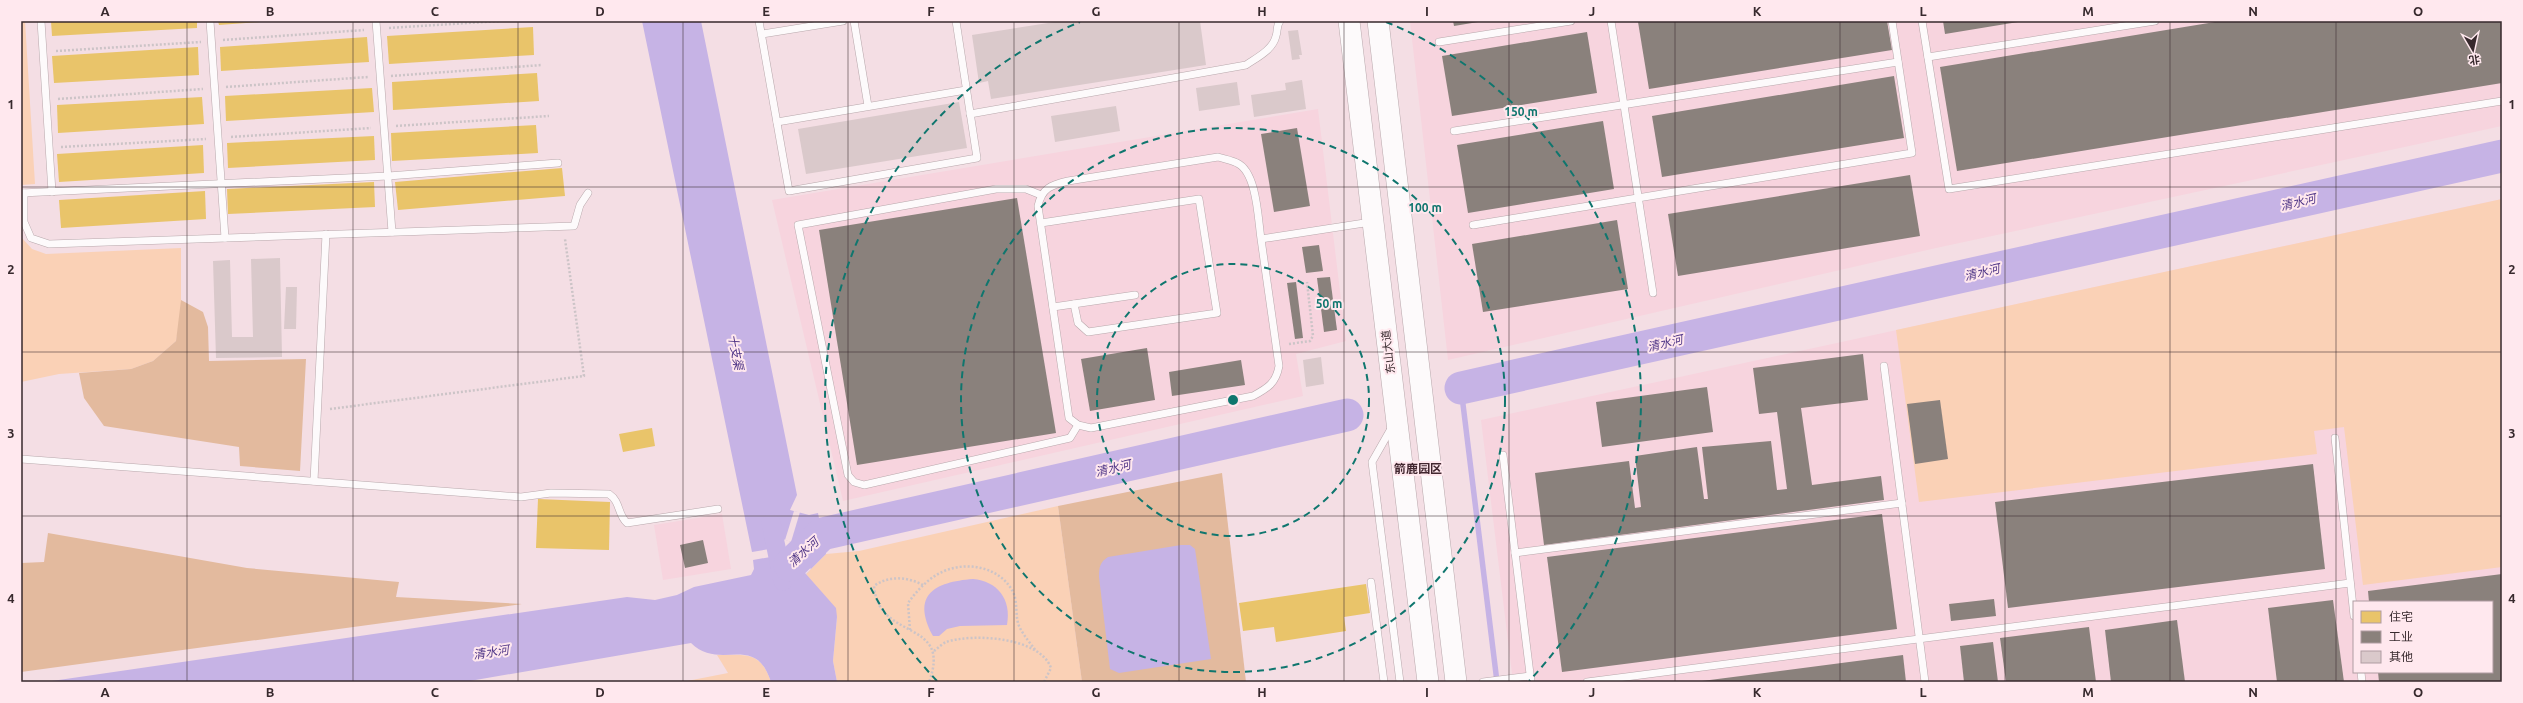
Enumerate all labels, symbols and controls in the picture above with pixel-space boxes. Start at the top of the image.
text: A [100,4,110,18]
text: B [266,4,275,18]
text: C [431,4,440,18]
text: D [595,4,605,18]
text: E [762,4,770,18]
text: F [927,4,935,18]
text: G [1092,4,1101,18]
text: H [1257,4,1267,18]
text: I [1425,4,1429,18]
text: J [1589,4,1595,18]
text: K [1753,4,1762,18]
text: L [1919,4,1927,18]
text: M [2082,4,2094,18]
text: N [2248,4,2258,18]
text: O [2413,4,2423,18]
north arrow [2453,30,2493,70]
text: 北 [2468,53,2481,67]
text: 1 [7,97,15,111]
text: 1 [2508,97,2516,111]
text: 150 m [1504,105,1538,118]
water label: 清水河 [2279,191,2319,212]
text: 100 m [1408,201,1442,214]
water label: 清水河 [1963,261,2003,282]
text: 2 [7,262,15,276]
text: 2 [2508,262,2516,276]
text: 50 m [1316,297,1342,310]
street label: 东山大道 [1379,329,1397,375]
water label: 清水河 [1646,332,1686,353]
water label: 十支渠 [726,333,746,373]
centre of rings [1226,393,1240,407]
text: 3 [7,426,15,440]
text: 3 [2508,426,2516,440]
water label: 清水河 [1094,457,1134,478]
district label: 箭鹿园区 [1394,462,1442,475]
water label: 清水河 [785,534,822,569]
text: 4 [7,591,15,605]
text: 4 [2508,591,2516,605]
legend [2353,601,2493,673]
text: 住宅 [2389,610,2413,623]
text: 工业 [2389,630,2413,643]
water label: 清水河 [472,643,512,661]
text: 其他 [2389,650,2413,663]
text: A [100,685,110,699]
text: B [266,685,275,699]
text: C [431,685,440,699]
text: D [595,685,605,699]
text: E [762,685,770,699]
text: F [927,685,935,699]
text: G [1092,685,1101,699]
text: H [1257,685,1267,699]
text: I [1425,685,1429,699]
text: J [1589,685,1595,699]
text: K [1753,685,1762,699]
text: L [1919,685,1927,699]
text: M [2082,685,2094,699]
text: N [2248,685,2258,699]
text: O [2413,685,2423,699]

